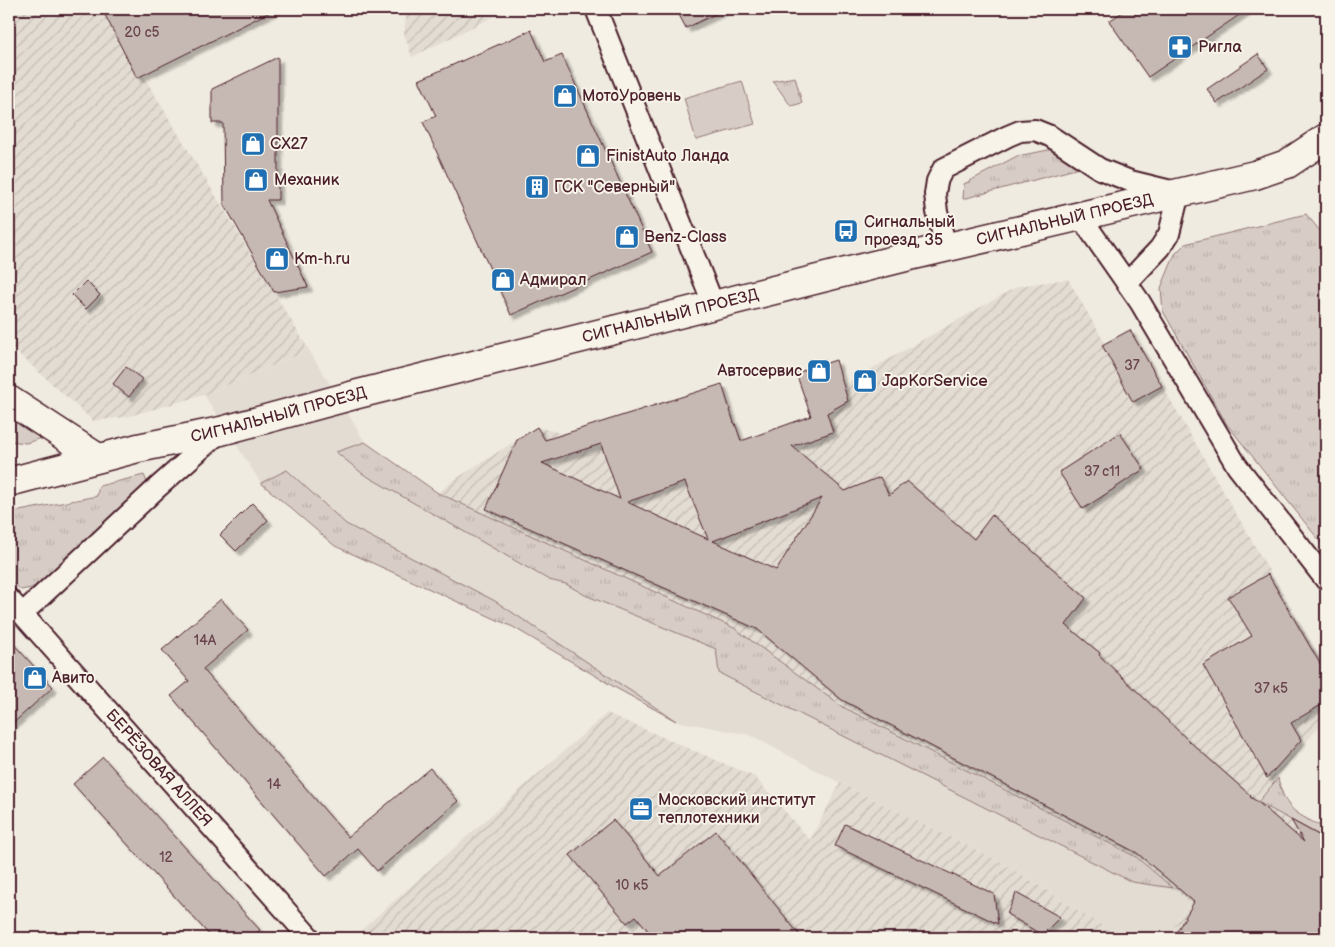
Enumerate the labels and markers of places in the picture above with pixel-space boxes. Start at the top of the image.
pharmacy icon: Ригла [1167,34,1193,60]
place label: Ригла [1198,38,1242,57]
shop icon: МотоУровень [552,83,578,109]
place label: МотоУровень [582,87,681,106]
shop icon: CX27 [240,131,266,157]
place label: CX27 [270,135,308,154]
shop icon: FinistAuto Ланда [575,143,601,169]
place label: FinistAuto Ланда [606,147,730,166]
shop icon: Механик [243,167,269,193]
place label: Механик [274,171,340,190]
building icon: ГСК "Северный" [524,174,550,200]
place label: ГСК "Северный" [554,178,675,197]
place label: Сигнальный проезд, 35 [864,213,955,250]
bus stop icon: Сигнальный проезд, 35 [833,218,859,244]
shop icon: Benz-Class [614,224,640,250]
place label: Benz-Class [644,228,727,247]
shop icon: Km-h.ru [264,246,290,272]
place label: Km-h.ru [294,250,350,269]
shop icon: Адмирал [490,267,516,293]
place label: Адмирал [519,271,586,290]
shop icon: Автосервис [806,358,832,384]
place label: Автосервис [717,362,802,381]
shop icon: JapKorService [852,368,878,394]
place label: JapKorService [882,372,988,391]
shop icon: Авито [22,665,48,691]
place label: Авито [51,669,94,688]
place label: Московский институт теплотехники [658,791,816,828]
office icon: Московский институт теплотехники [628,796,654,822]

